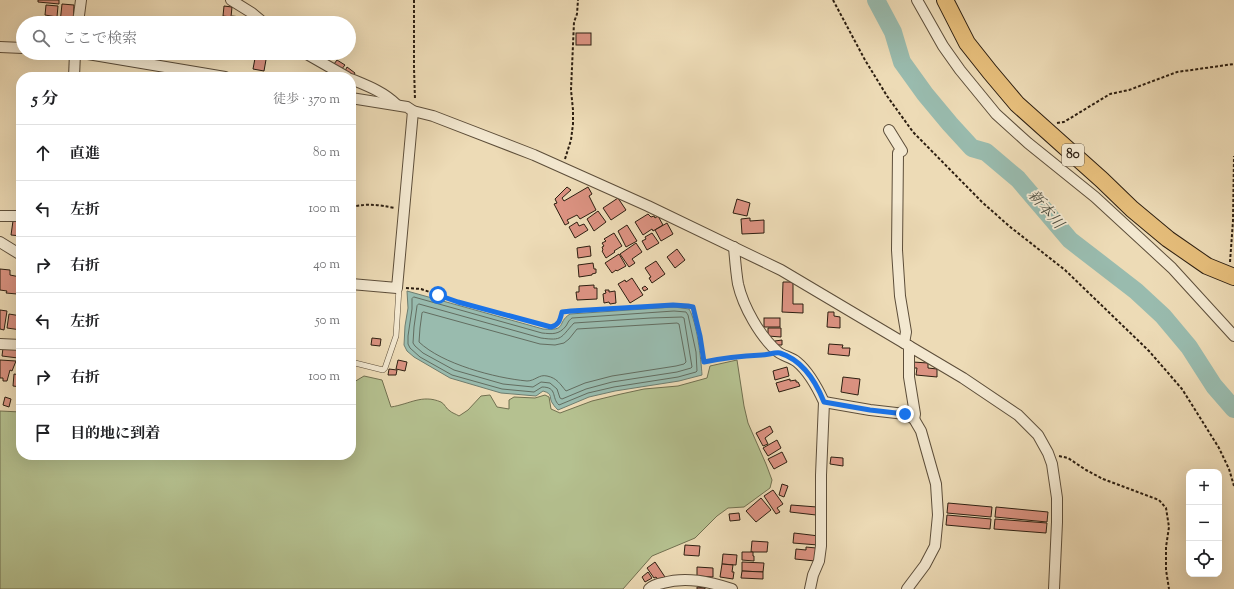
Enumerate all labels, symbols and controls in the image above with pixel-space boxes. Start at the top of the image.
search box [16,16,356,60]
icon: search [30,27,52,49]
text: ここで検索 [62,29,137,50]
text: 5 分 [32,88,58,112]
text: 徒歩 · 370 m [273,91,340,109]
icon: ahead [32,142,54,164]
text: 直進 [70,144,100,165]
text: 80 m [313,144,340,162]
road number: 80 [1062,144,1084,166]
water label: 新本川 [1022,186,1069,236]
icon: left [32,198,54,220]
text: 左折 [70,200,100,221]
text: 100 m [308,200,340,218]
icon: right [32,254,54,276]
text: 右折 [70,256,100,277]
text: 40 m [313,256,340,274]
route start [429,286,447,304]
icon: left [32,310,54,332]
text: 左折 [70,312,100,333]
text: 50 m [315,312,340,330]
icon: right [32,366,54,388]
text: 右折 [70,368,100,389]
text: 100 m [308,368,340,386]
route end [896,405,914,423]
icon: arrive [32,422,54,444]
text: 目的地に到着 [70,424,160,445]
map controls [1186,469,1222,577]
button: + [1186,469,1222,505]
button: − [1186,505,1222,541]
button: locate [1186,541,1222,577]

